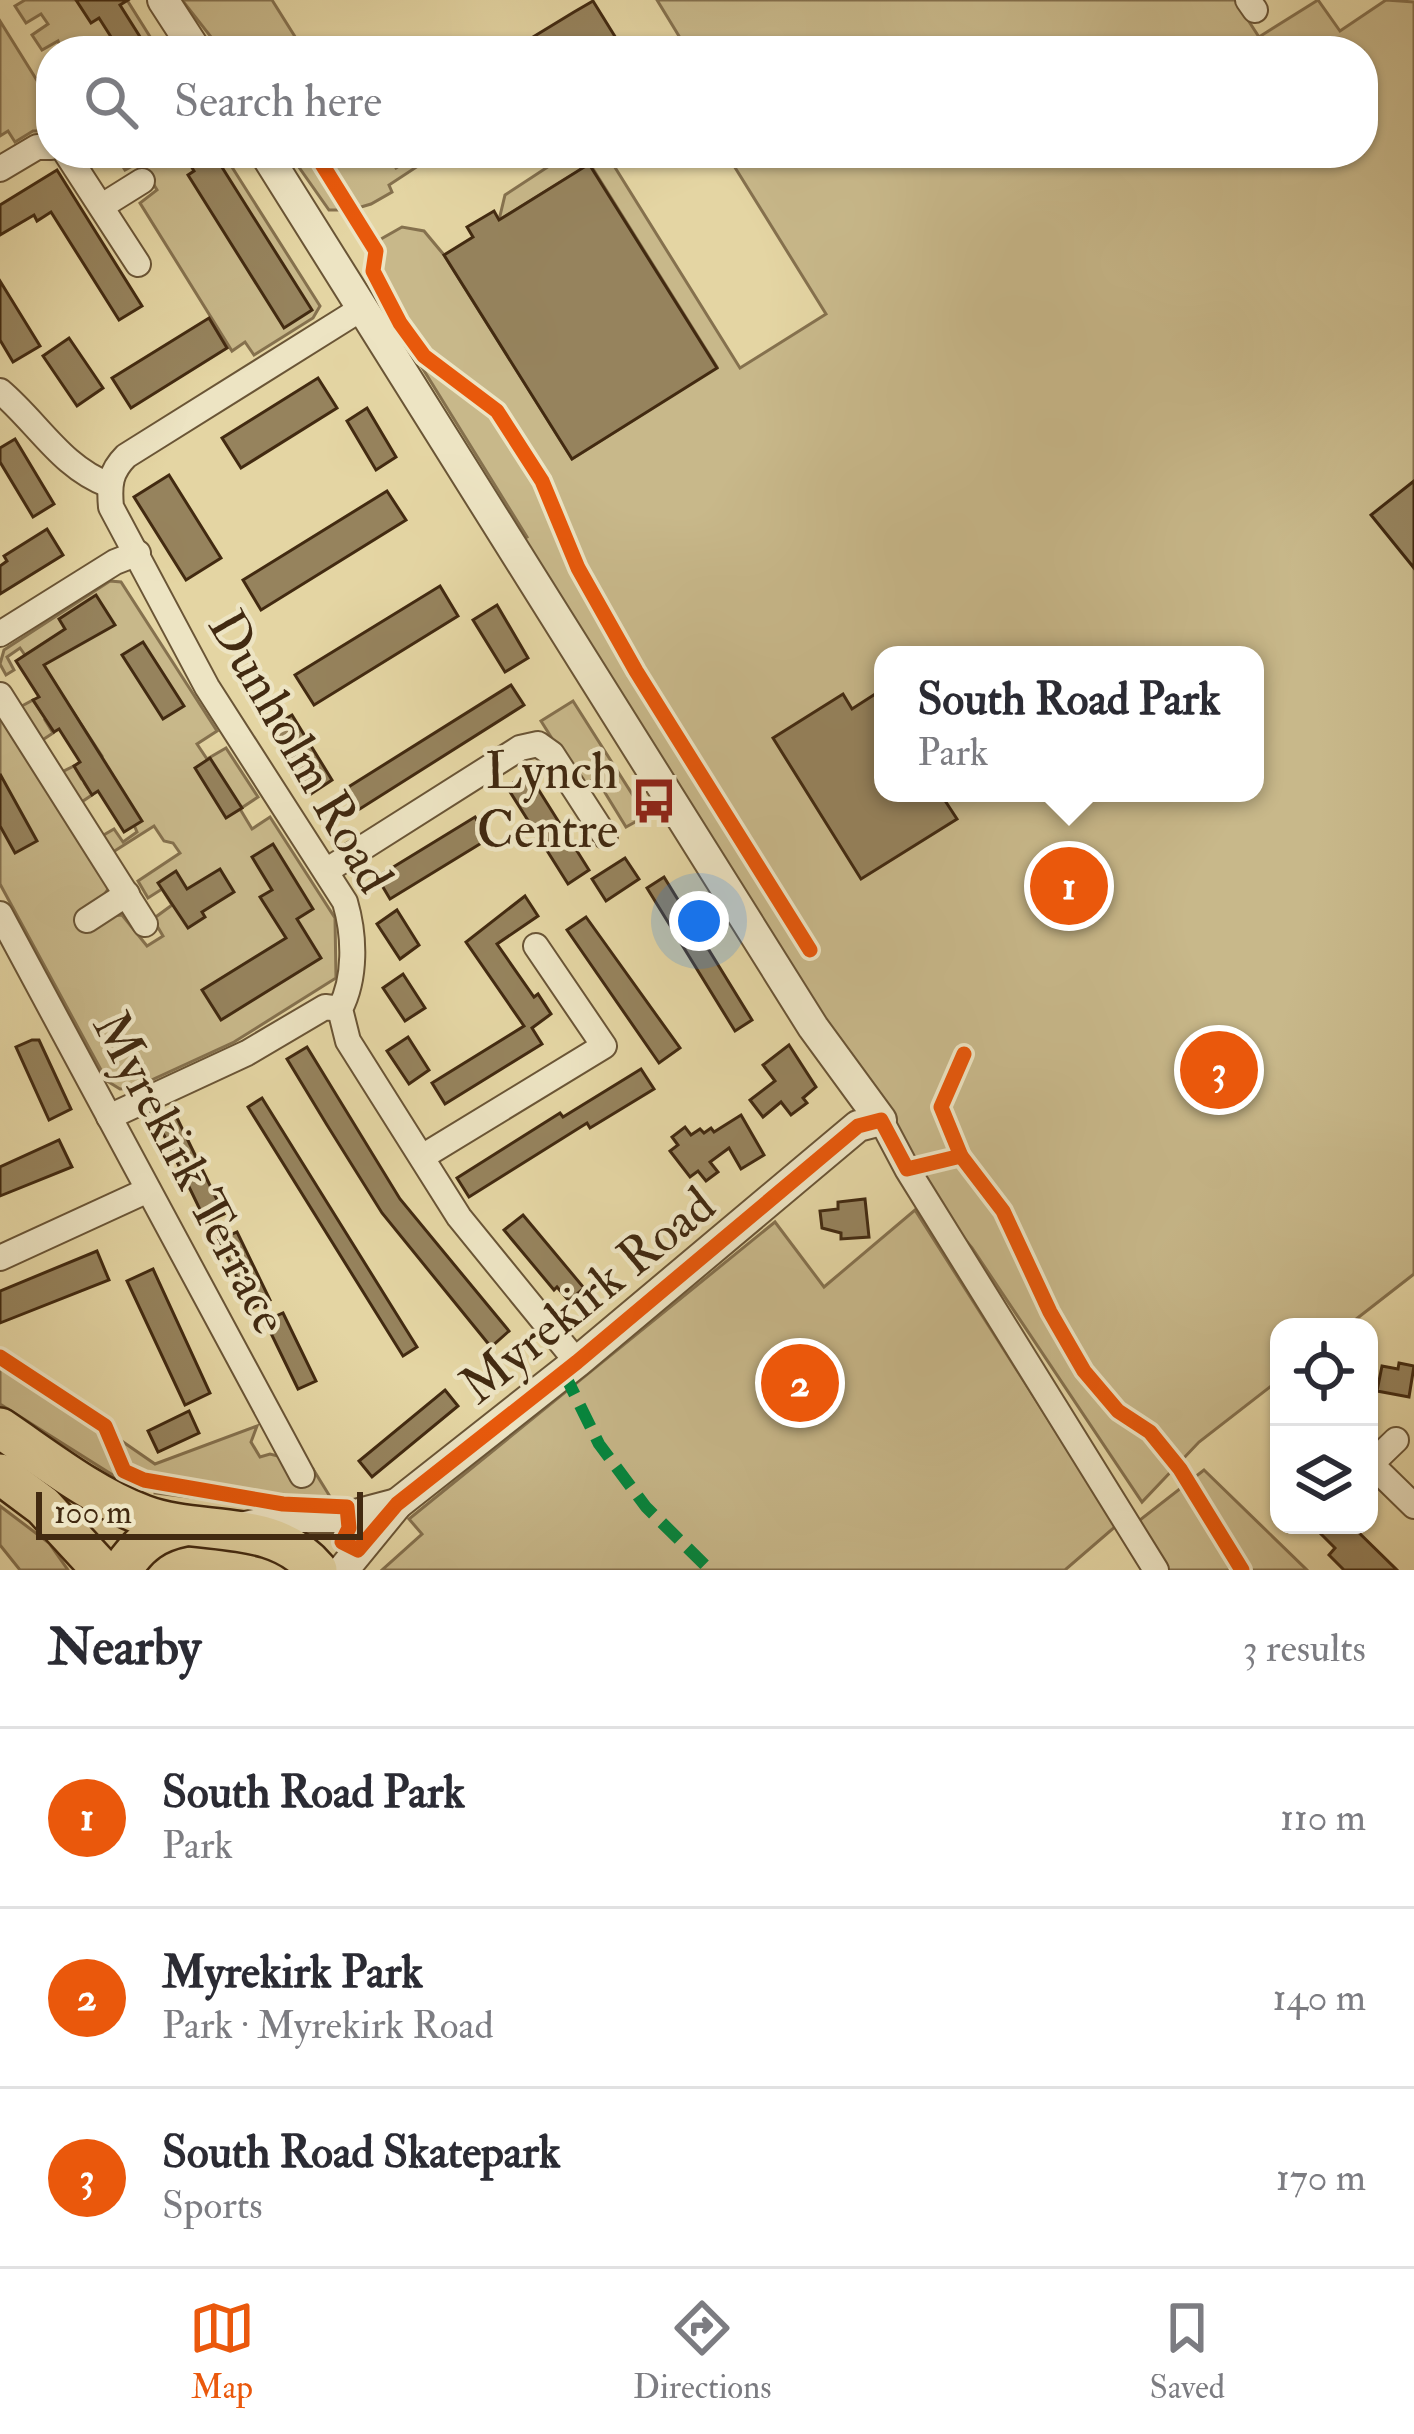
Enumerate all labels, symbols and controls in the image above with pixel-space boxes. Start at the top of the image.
search box [36,36,1378,168]
icon: search [78,69,144,135]
text: Search here [174,74,382,130]
street label: Dunholm Road [193,599,407,905]
popup [874,646,1264,802]
text: South Road Park [918,672,1220,728]
text: Park [918,728,989,777]
place label: Lynch Centre [477,740,618,863]
bus stop icon: Lynch Centre [629,776,679,826]
pin: 1 [1030,841,1108,931]
your location [669,891,729,951]
street label: Myrekirk Terrace [78,1001,302,1345]
pin: 3 [1180,1025,1258,1115]
street label: Myrekirk Road [448,1174,728,1418]
map controls [1270,1318,1378,1534]
button: locate [1270,1318,1378,1426]
pin: 2 [761,1338,839,1428]
button: layers [1270,1426,1378,1534]
scale bar [36,1486,363,1539]
text: 100 m [54,1492,132,1533]
text: Nearby [48,1616,201,1680]
text: 3 results [1243,1624,1366,1673]
text: South Road Park [162,1765,465,1821]
text: 1 [80,1793,94,1842]
text: 110 m [1280,1793,1366,1842]
text: Park [162,1821,233,1870]
text: Myrekirk Park [162,1945,423,2001]
text: 2 [77,1973,97,2022]
text: 140 m [1273,1973,1366,2022]
text: Park · Myrekirk Road [162,2001,494,2050]
text: South Road Skatepark [162,2125,561,2181]
text: 3 [80,2153,94,2202]
text: 170 m [1276,2153,1366,2202]
text: Sports [162,2181,263,2230]
tab: Map [189,2295,255,2408]
tab: Directions [633,2295,772,2408]
tab: Saved [1150,2295,1225,2408]

